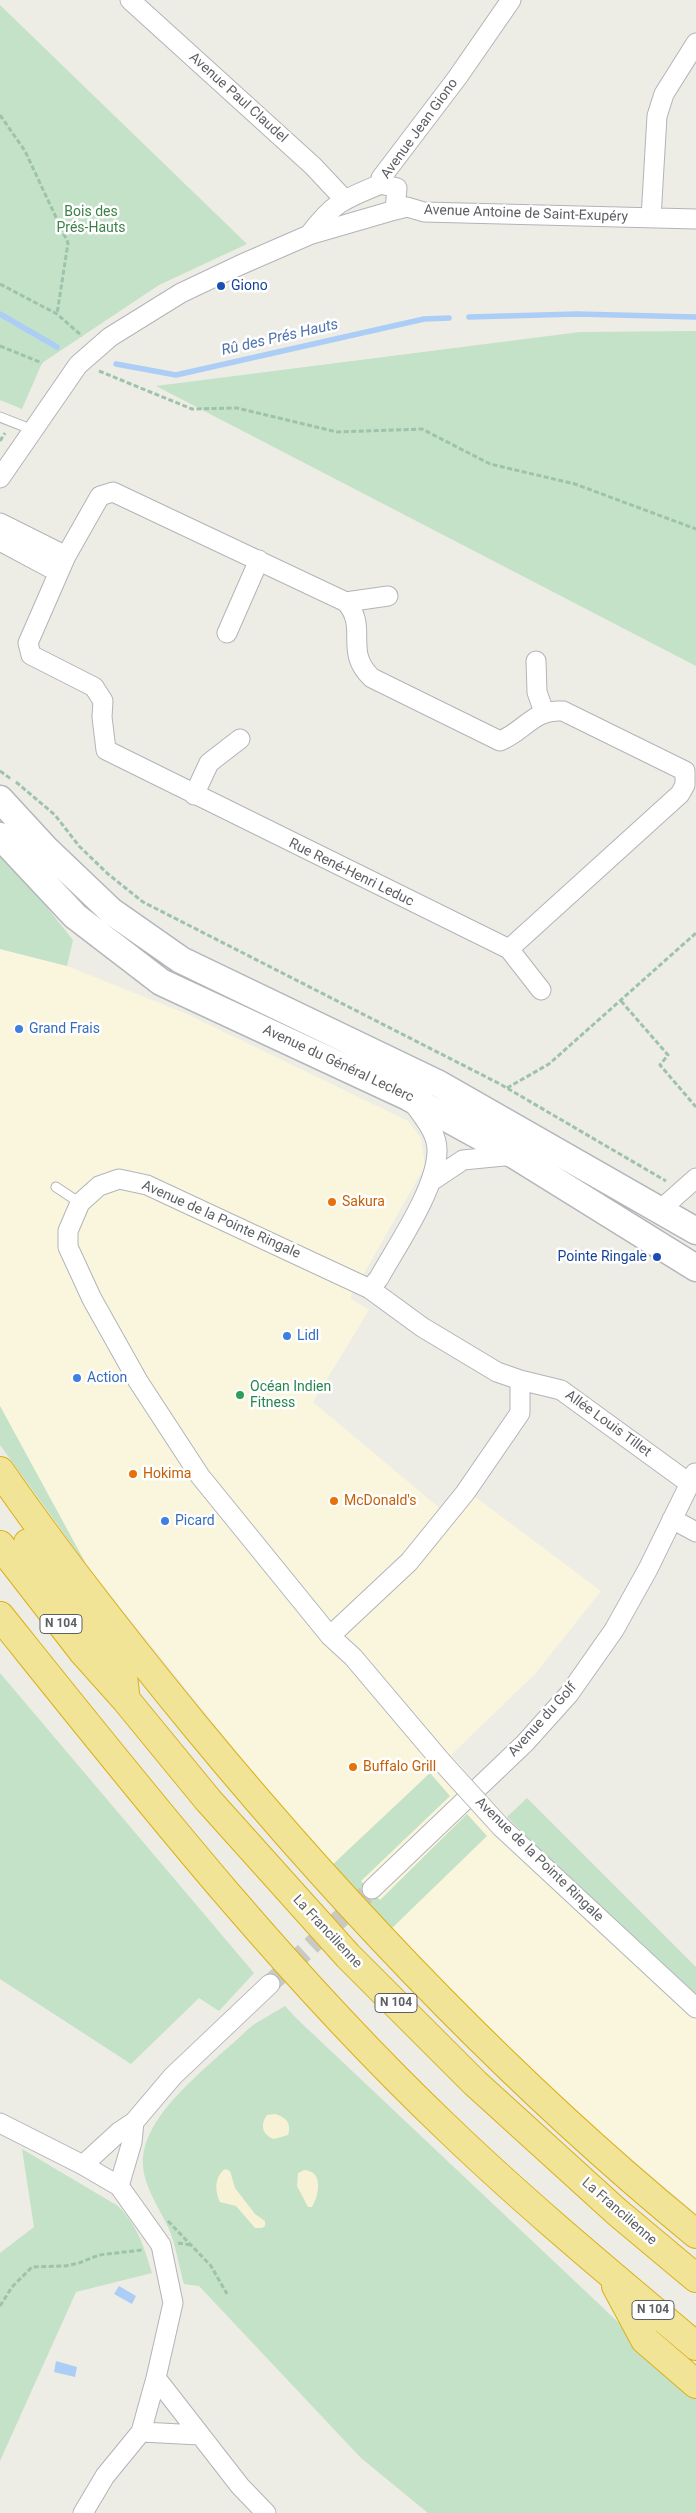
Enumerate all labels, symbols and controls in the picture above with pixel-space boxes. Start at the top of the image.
street label: Avenue Paul Claudel [185,49,291,147]
street label: Avenue Jean Giono [378,76,462,182]
street label: Avenue Antoine de Saint-Exupéry [424,202,628,226]
park label: Bois des Prés-Hauts [56,204,126,236]
place label: Giono [231,278,268,294]
marker: Giono [215,280,227,292]
water label: Rû des Prés Hauts [220,316,340,360]
street label: Rue René-Henri Leduc [286,835,416,911]
place label: Grand Frais [29,1021,100,1037]
street label: Avenue du Général Leclerc [260,1022,416,1106]
marker: Grand Frais [13,1023,25,1035]
street label: Avenue de la Pointe Ringale [139,1177,303,1263]
place label: Sakura [342,1194,385,1210]
marker: Sakura [326,1196,338,1208]
place label: Pointe Ringale [558,1249,647,1265]
marker: Pointe Ringale [651,1251,663,1263]
place label: Lidl [297,1328,319,1344]
marker: Lidl [281,1330,293,1342]
place label: Action [87,1370,127,1386]
marker: Action [71,1372,83,1384]
place label: Océan Indien Fitness [250,1379,331,1411]
street label: Allée Louis Tillet [562,1387,654,1461]
marker: Océan Indien Fitness [234,1389,246,1401]
place label: Hokima [143,1466,191,1482]
marker: Hokima [127,1468,139,1480]
place label: McDonald's [344,1493,416,1509]
marker: McDonald's [328,1495,340,1507]
place label: Picard [175,1513,215,1529]
marker: Picard [159,1515,171,1527]
road number: N 104 [40,1615,82,1634]
street label: Avenue du Golf [505,1679,581,1761]
place label: Buffalo Grill [363,1759,436,1775]
marker: Buffalo Grill [347,1761,359,1773]
street label: Avenue de la Pointe Ringale [471,1794,607,1926]
street label: La Francilienne [289,1892,365,1972]
road number: N 104 [375,1994,417,2012]
street label: La Francilienne [578,2175,660,2249]
road number: N 104 [632,2300,674,2320]

